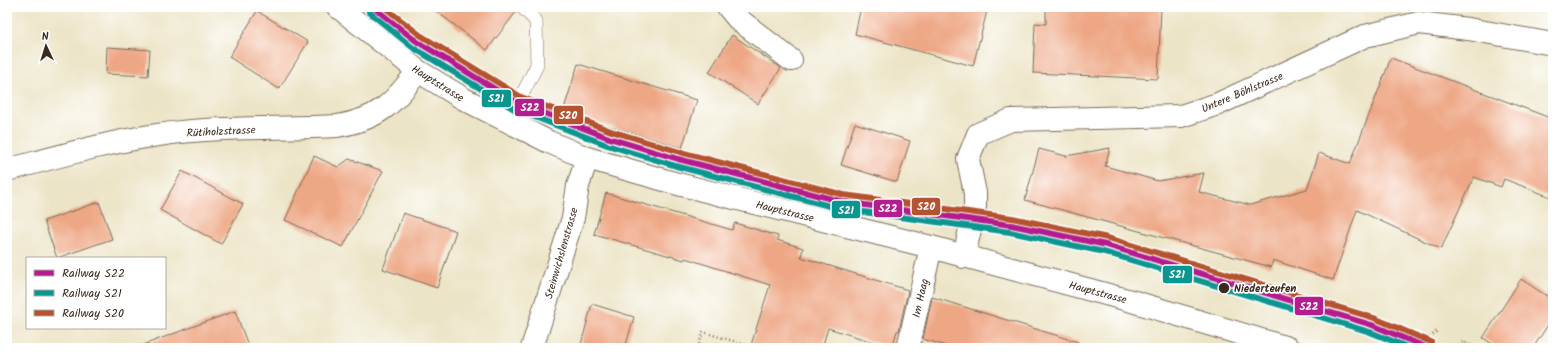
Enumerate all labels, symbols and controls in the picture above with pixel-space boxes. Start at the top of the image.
north arrow [26,26,66,66]
text: N [41,28,50,46]
street label: Hauptstrasse [408,60,467,107]
street label: Untere Böhlstrasse [1199,68,1286,118]
line badge: S21 [481,89,512,108]
text: S21 [488,90,505,108]
line badge: S22 [514,98,545,117]
text: S22 [521,99,539,117]
line badge: S20 [553,105,584,125]
text: S20 [559,107,577,125]
street label: Rütiholzstrasse [186,121,256,143]
street label: Hauptstrasse [754,196,816,228]
line badge: S20 [911,197,941,216]
text: S20 [917,198,935,216]
line badge: S22 [873,199,903,218]
line badge: S21 [831,200,861,219]
text: S22 [879,200,897,218]
text: S21 [838,202,855,220]
street label: Steinwichslenstrasse [540,205,584,301]
legend [26,257,166,329]
text: Railway S22 [62,264,125,283]
line badge: S21 [1162,265,1193,284]
text: S21 [1169,266,1186,284]
street label: Im Haag [908,277,934,319]
street label: Hauptstrasse [1067,277,1129,309]
place label: Niederteufen [1234,280,1296,298]
marker: Niederteufen [1217,281,1231,295]
text: Railway S21 [62,284,122,303]
line badge: S22 [1294,296,1324,316]
text: S22 [1300,298,1318,316]
text: Railway S20 [62,304,124,323]

